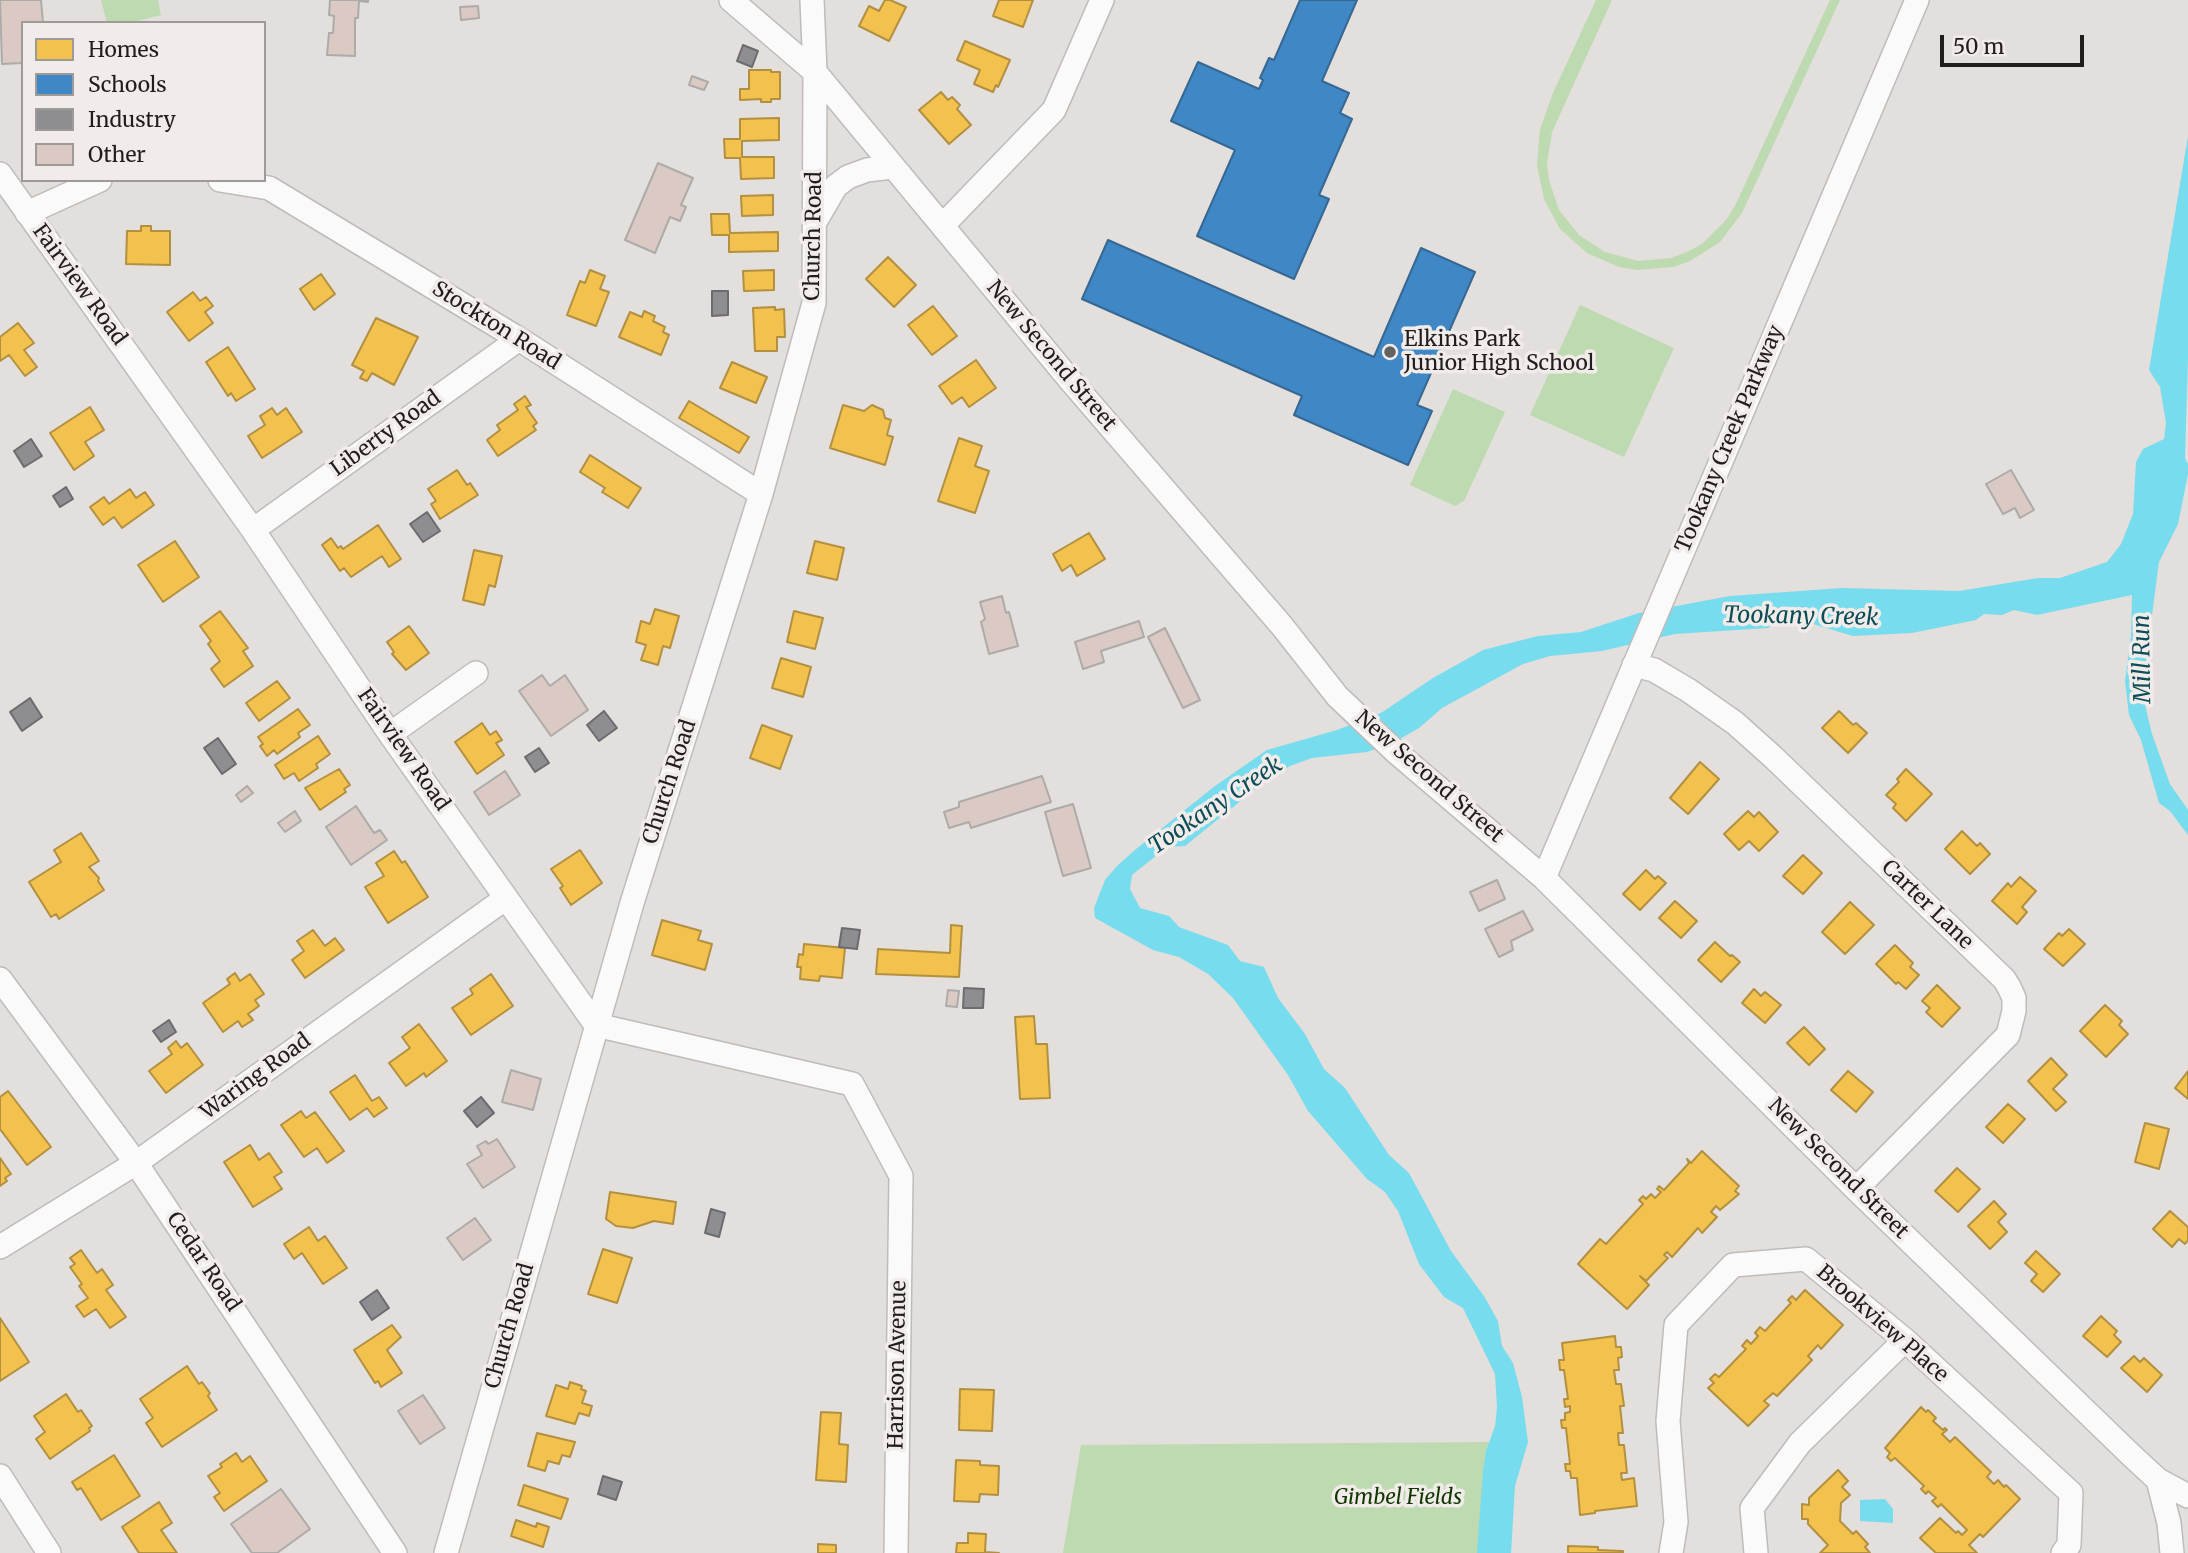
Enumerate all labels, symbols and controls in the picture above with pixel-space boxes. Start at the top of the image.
legend [21,21,266,182]
scale bar [1943,21,2086,65]
text: 50 m [1953,33,2004,60]
text: Homes [88,36,159,63]
text: Schools [88,71,167,98]
text: Industry [88,106,176,133]
text: Other [88,141,146,168]
street label: Church Road [800,171,828,301]
street label: Fairview Road [27,220,131,350]
street label: New Second Street [981,276,1121,436]
street label: Stockton Road [427,277,565,375]
street label: Tookany Creek Parkway [1671,322,1789,556]
place label: Elkins Park Junior High School [1404,327,1594,377]
marker: Elkins Park Junior High School [1382,344,1398,360]
street label: Liberty Road [326,386,446,482]
water label: Tookany Creek [1723,602,1879,632]
water label: Mill Run [2128,614,2158,704]
street label: Fairview Road [352,684,454,816]
street label: New Second Street [1350,706,1508,848]
street label: Church Road [638,717,702,847]
water label: Tookany Creek [1144,751,1288,861]
street label: Carter Lane [1876,855,1978,955]
street label: Waring Road [196,1029,316,1125]
street label: New Second Street [1763,1094,1913,1244]
street label: Cedar Road [161,1208,245,1316]
street label: Church Road [480,1260,540,1392]
street label: Brookview Place [1811,1260,1953,1388]
street label: Harrison Avenue [884,1280,912,1450]
park label: Gimbel Fields [1334,1485,1462,1511]

